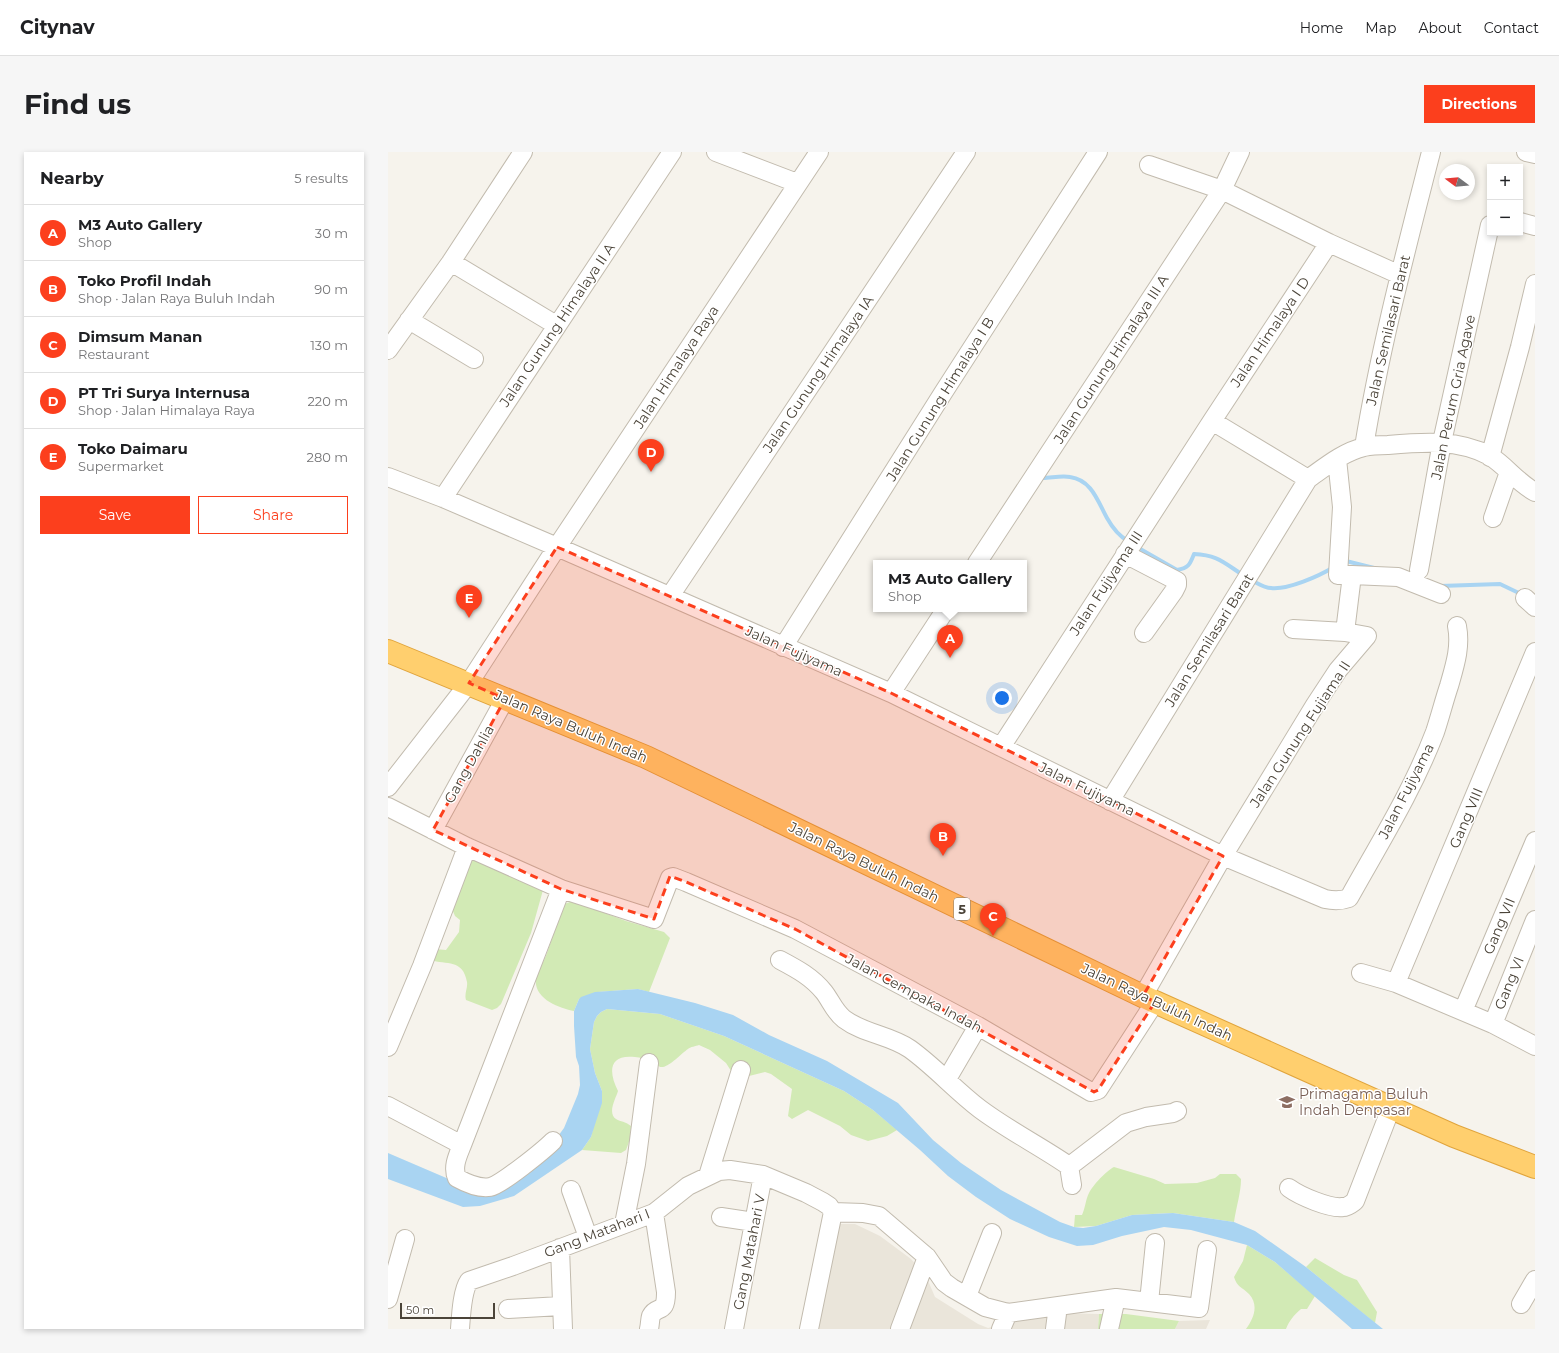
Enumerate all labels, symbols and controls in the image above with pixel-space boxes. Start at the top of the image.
text: Citynav [20,16,95,39]
text: Home [1300,19,1343,37]
text: Map [1365,19,1396,37]
text: About [1418,19,1462,37]
text: Contact [1484,19,1539,37]
button: Directions [1424,85,1535,123]
text: Find us [24,87,131,121]
north arrow [1439,164,1475,200]
map controls [1487,164,1523,236]
button: + [1487,164,1523,200]
text: Nearby [40,168,104,188]
text: 5 results [294,170,348,186]
button: − [1487,200,1523,236]
text: M3 Auto Gallery [78,215,202,234]
text: A [48,225,58,241]
text: 30 m [315,225,348,241]
text: Shop [78,234,112,250]
street label: Jalan Gunung Himalaya II A [495,239,619,411]
street label: Jalan Semilasari Barat [1362,253,1414,408]
street label: Jalan Gunung Himalaya III A [1049,270,1173,448]
text: Toko Profil Indah [78,271,211,290]
street label: Jalan Himalaya I D [1226,273,1314,391]
text: B [48,281,58,297]
text: 90 m [314,281,348,297]
text: Shop · Jalan Raya Buluh Indah [78,290,275,306]
street label: Jalan Gunung Himalaya IA [758,291,878,457]
street label: Jalan Himalaya Raya [629,302,723,433]
street label: Jalan Perum Gria Agave [1427,313,1479,482]
street label: Jalan Gunung Himalaya I B [882,314,998,485]
text: Dimsum Manan [78,327,202,346]
text: C [48,337,58,353]
text: 130 m [310,337,348,353]
text: Restaurant [78,346,149,362]
text: PT Tri Surya Internusa [78,383,250,402]
text: D [48,393,58,409]
text: 220 m [307,393,348,409]
text: Shop · Jalan Himalaya Raya [78,402,255,418]
text: Toko Daimaru [78,439,188,458]
pin: D [638,439,664,472]
text: E [49,449,57,465]
text: 280 m [307,449,348,465]
text: Supermarket [78,458,164,474]
button: Save [40,496,190,534]
button: Share [198,496,348,534]
street label: Jalan Fujiyama III [1065,527,1147,639]
popup [873,560,1027,612]
text: M3 Auto Gallery [888,569,1012,588]
street label: Jalan Semilasari Barat [1160,570,1258,711]
pin: E [456,585,482,618]
text: Shop [888,588,922,604]
street label: Jalan Fujiyama [742,621,845,681]
pin: A [937,625,963,658]
street label: Jalan Gunung Fujiama II [1245,657,1354,812]
street label: Jalan Raya Buluh Indah [491,685,650,767]
your location [992,688,1012,708]
street label: Gang Dahlia [440,722,498,806]
street label: Jalan Fujiyama [1374,740,1438,843]
street label: Jalan Fujiyama [1035,758,1138,820]
street label: Gang VIII [1445,785,1487,851]
street label: Jalan Raya Buluh Indah [786,818,942,906]
pin: B [930,823,956,856]
street label: Gang VII [1479,895,1519,957]
road number: 5 [954,898,970,920]
pin: C [980,903,1006,936]
street label: Jalan Cempaka Indah [842,949,985,1037]
street label: Gang VI [1490,954,1528,1012]
street label: Jalan Raya Buluh Indah [1078,959,1236,1045]
place label: Primagama Buluh Indah Denpasar [1299,1085,1428,1119]
school or university icon: Primagama Buluh Indah Denpasar [1278,1093,1296,1111]
street label: Gang Matahari V [729,1192,769,1311]
street label: Gang Matahari I [541,1205,653,1261]
scale bar [400,1301,495,1320]
text: 50 m [406,1303,434,1317]

